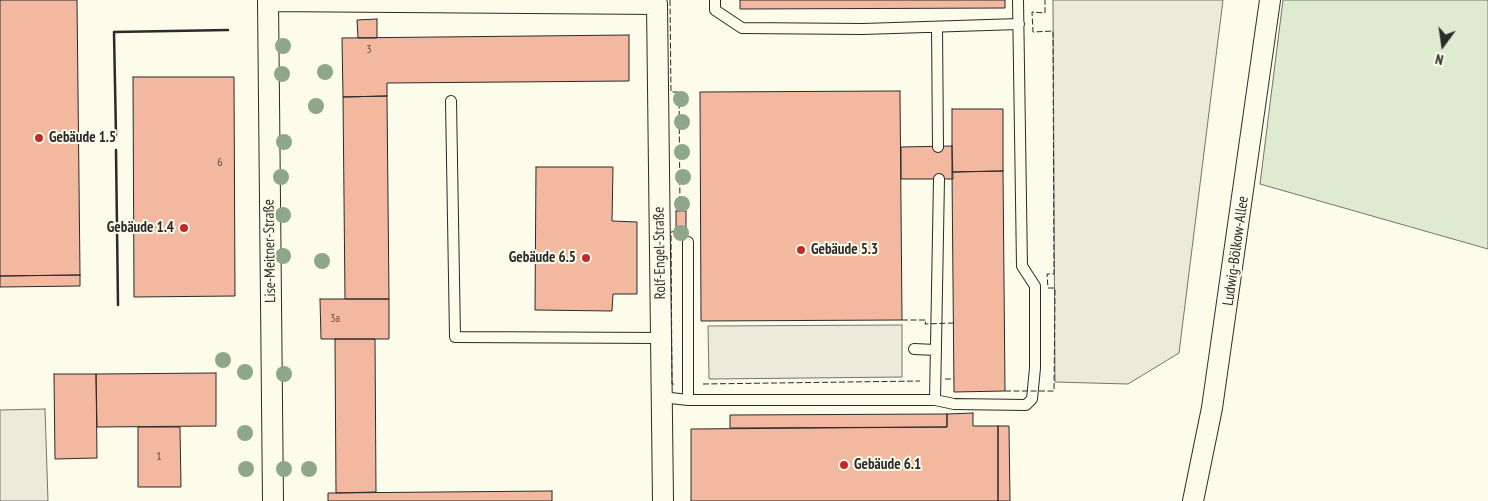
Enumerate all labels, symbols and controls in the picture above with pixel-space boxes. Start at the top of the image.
north arrow [1418,20,1468,70]
house number: 3 [366,43,372,57]
text: N [1434,50,1445,69]
place label: Gebäude 1.5 [49,129,116,147]
marker: Gebäude 1.5 [33,132,45,144]
house number: 6 [217,156,223,170]
street label: Ludwig-Bölkow-Allee [1219,195,1253,307]
street label: Lise-Meitner-Straße [260,199,280,303]
street label: Rolf-Engel-Straße [650,207,670,299]
place label: Gebäude 1.4 [107,219,174,237]
marker: Gebäude 1.4 [178,222,190,234]
place label: Gebäude 5.3 [811,241,878,259]
marker: Gebäude 5.3 [795,244,807,256]
place label: Gebäude 6.5 [509,249,576,267]
marker: Gebäude 6.5 [580,252,592,264]
house number: 3a [330,312,340,326]
house number: 1 [156,450,162,464]
place label: Gebäude 6.1 [854,456,921,474]
marker: Gebäude 6.1 [838,459,850,471]

